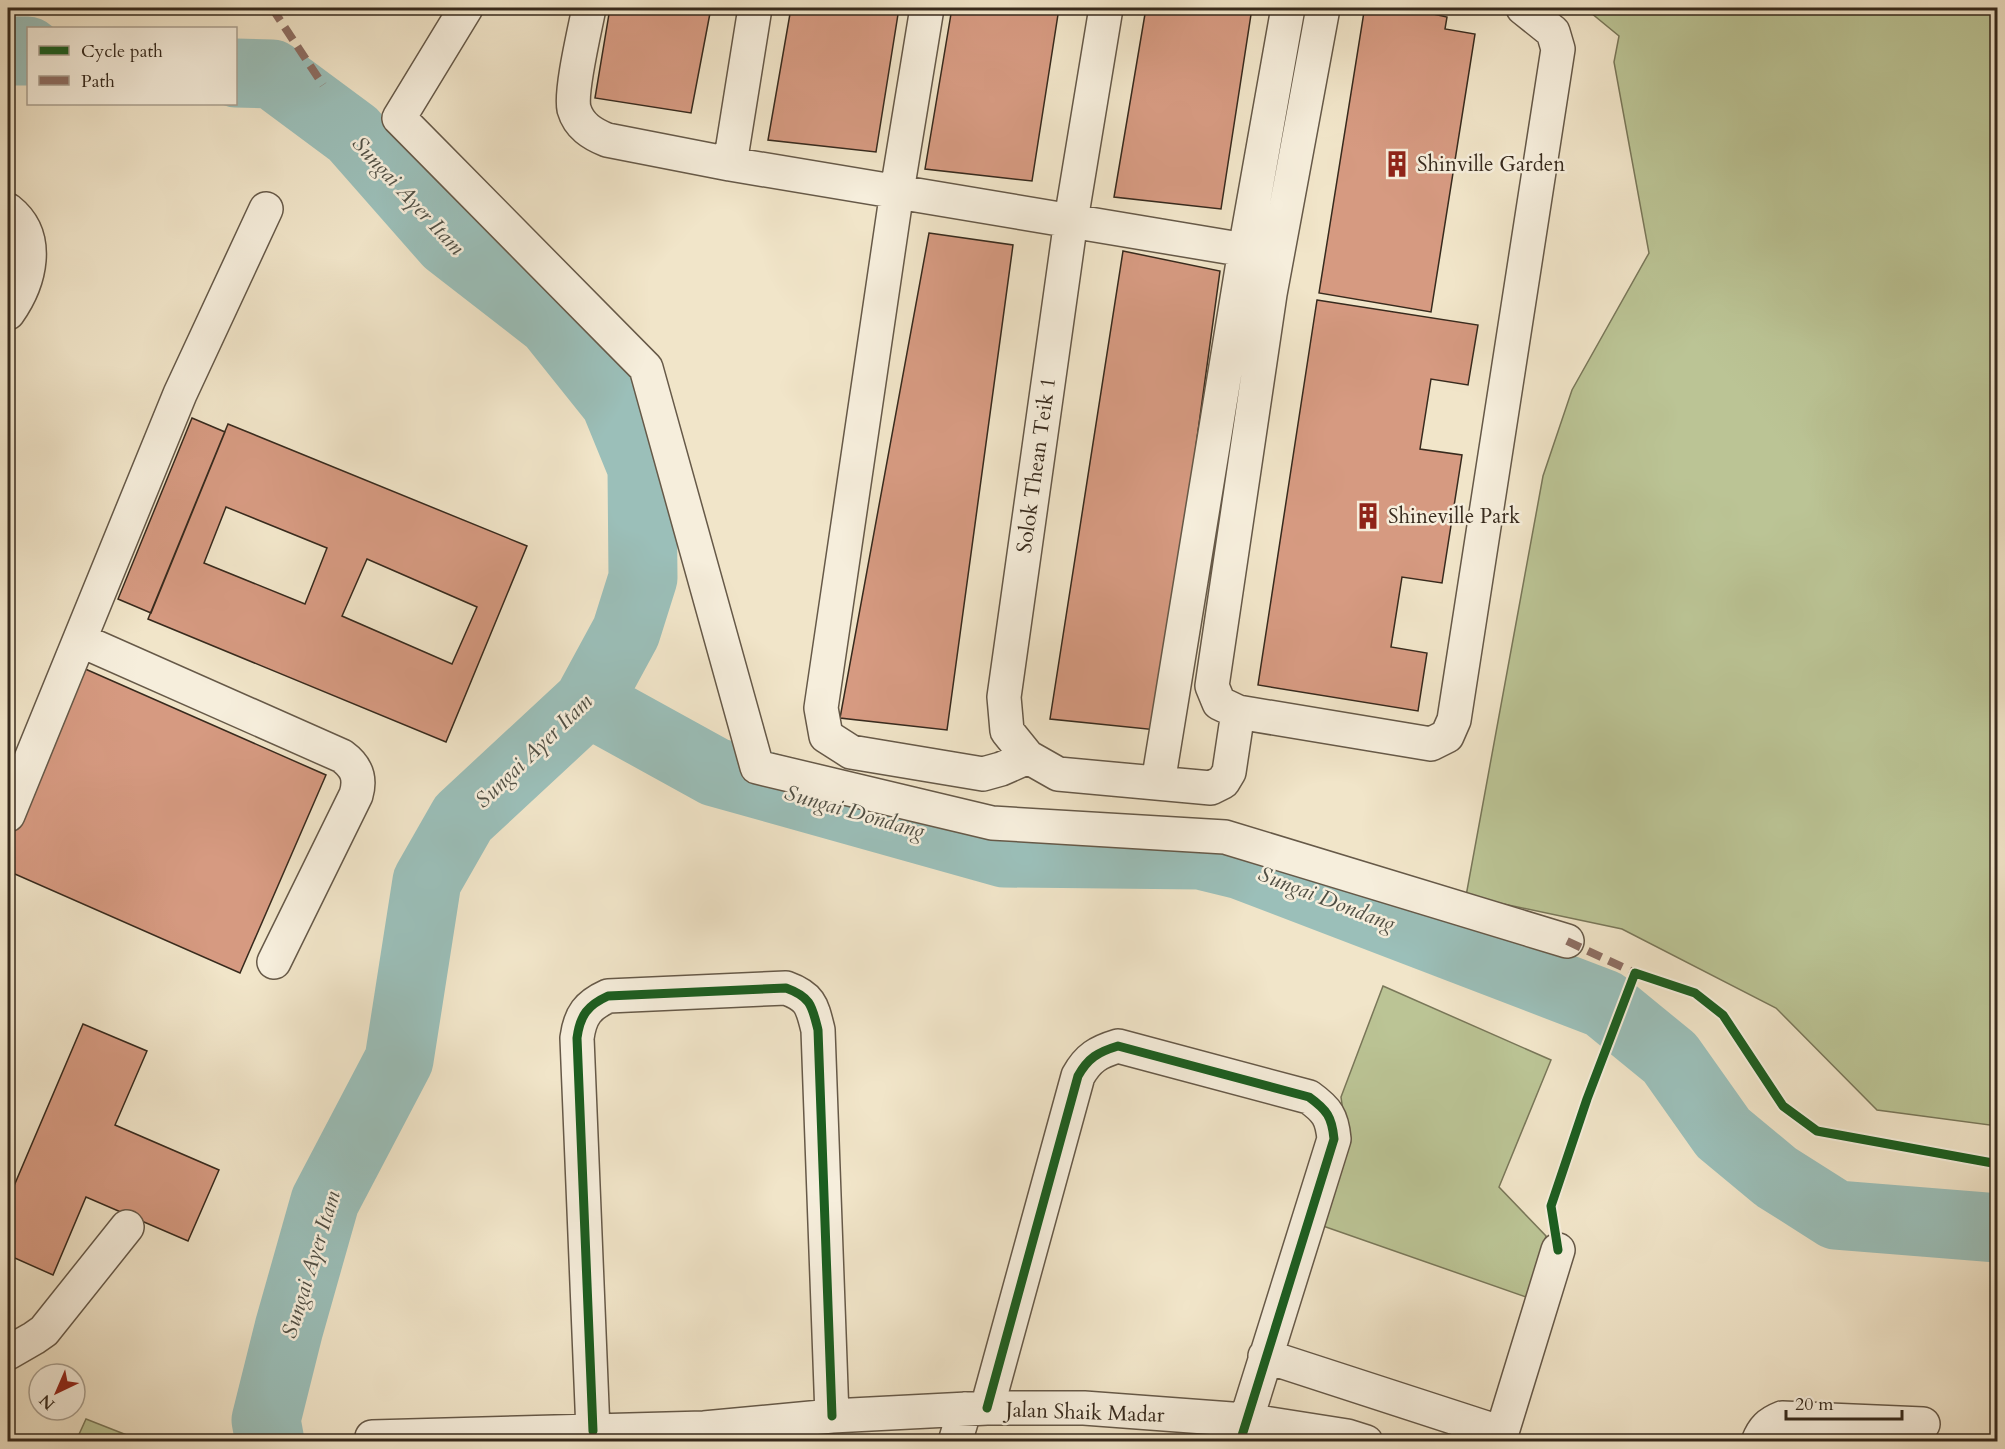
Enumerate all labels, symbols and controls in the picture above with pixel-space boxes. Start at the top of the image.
legend [27,27,237,105]
text: Cycle path [81,39,163,64]
text: Path [81,69,115,94]
water label: Sungai Ayer Itam [345,130,472,262]
building icon: Shinville Garden [1382,149,1412,179]
place label: Shinville Garden [1417,150,1565,179]
street label: Solok Thean Teik 1 [1010,375,1063,555]
building icon: Shineville Park [1353,501,1383,531]
place label: Shineville Park [1388,502,1521,531]
water label: Sungai Ayer Itam [468,687,599,815]
water label: Sungai Dondang [781,778,928,846]
water label: Sungai Dondang [1254,859,1400,939]
water label: Sungai Ayer Itam [274,1186,348,1342]
north arrow [27,1362,87,1422]
scale bar [1786,1383,1902,1421]
text: N [35,1389,60,1415]
text: 20 m [1795,1392,1834,1417]
street label: Jalan Shaik Madar [1002,1395,1165,1430]

